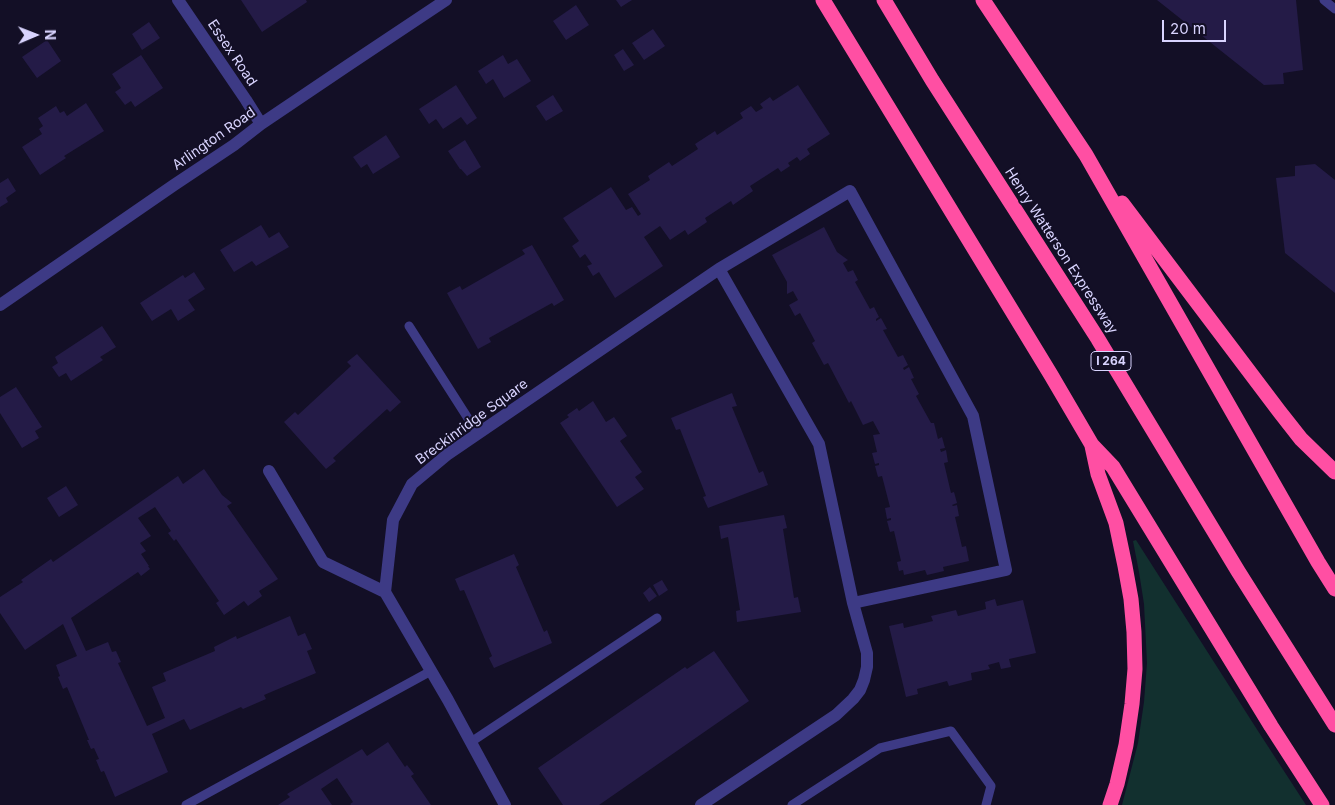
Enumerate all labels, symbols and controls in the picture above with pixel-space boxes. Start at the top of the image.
north arrow [10,10,60,60]
scale bar [1165,10,1229,42]
street label: Essex Road [204,17,260,89]
text: 20 m [1170,19,1206,38]
text: N [42,29,59,40]
street label: Arlington Road [169,104,259,174]
street label: Henry Watterson Expressway [1001,165,1121,337]
road number: I 264 [1091,352,1131,371]
street label: Breckinridge Square [413,376,531,468]

